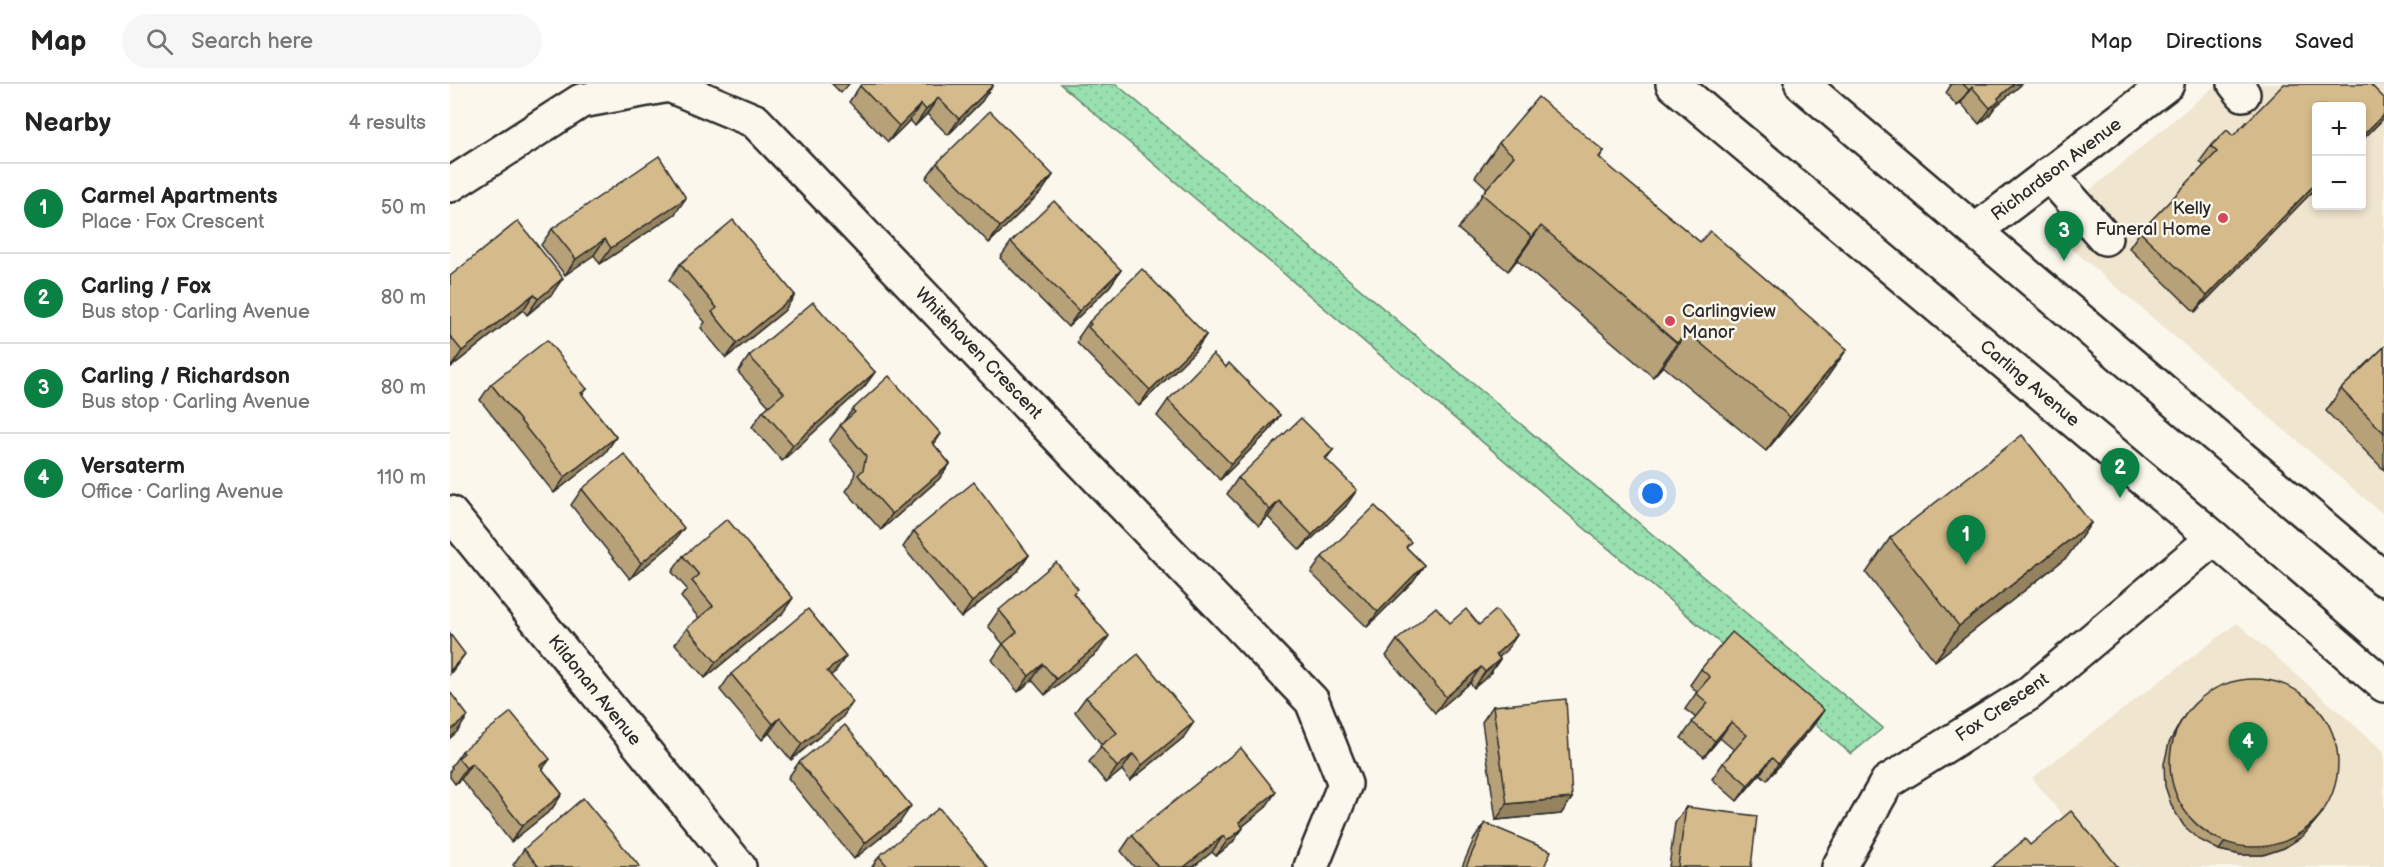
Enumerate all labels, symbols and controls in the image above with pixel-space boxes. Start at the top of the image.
search box [122,14,542,68]
text: Map [30,25,86,58]
icon: search [143,25,176,58]
text: Search here [191,28,313,55]
text: Map [2090,29,2133,54]
text: Directions [2166,29,2262,54]
text: Saved [2295,29,2354,54]
map controls [2312,102,2366,210]
button: + [2312,102,2366,156]
text: Nearby [24,108,111,139]
text: 4 results [348,111,426,135]
street label: Richardson Avenue [1987,113,2126,225]
button: − [2312,156,2366,210]
text: Carmel Apartments [81,183,278,210]
text: 1 [39,196,48,220]
text: 50 m [381,196,426,220]
place label: Kelly Funeral Home [2095,198,2212,240]
text: Place · Fox Crescent [81,210,264,234]
marker: Kelly Funeral Home [2216,211,2230,225]
pin: 3 [2044,212,2084,261]
text: Carling / Fox [81,273,211,300]
street label: Whitehaven Crescent [911,283,1047,424]
text: 2 [38,286,49,310]
text: 80 m [381,286,426,310]
text: Bus stop · Carling Avenue [81,300,310,324]
place label: Carlingview Manor [1682,301,1776,343]
marker: Carlingview Manor [1663,314,1677,328]
street label: Carling Avenue [1976,336,2084,431]
text: Carling / Richardson [81,363,290,390]
text: 3 [38,376,49,400]
text: 80 m [381,376,426,400]
text: Bus stop · Carling Avenue [81,390,310,414]
pin: 2 [2100,448,2140,498]
text: Versaterm [81,453,185,480]
text: 4 [38,466,49,490]
text: 110 m [377,466,426,490]
your location [1638,479,1667,508]
text: Office · Carling Avenue [81,480,283,504]
pin: 1 [1946,516,1986,565]
street label: Kildonan Avenue [544,631,646,750]
street label: Fox Crescent [1952,668,2053,746]
pin: 4 [2228,722,2268,772]

